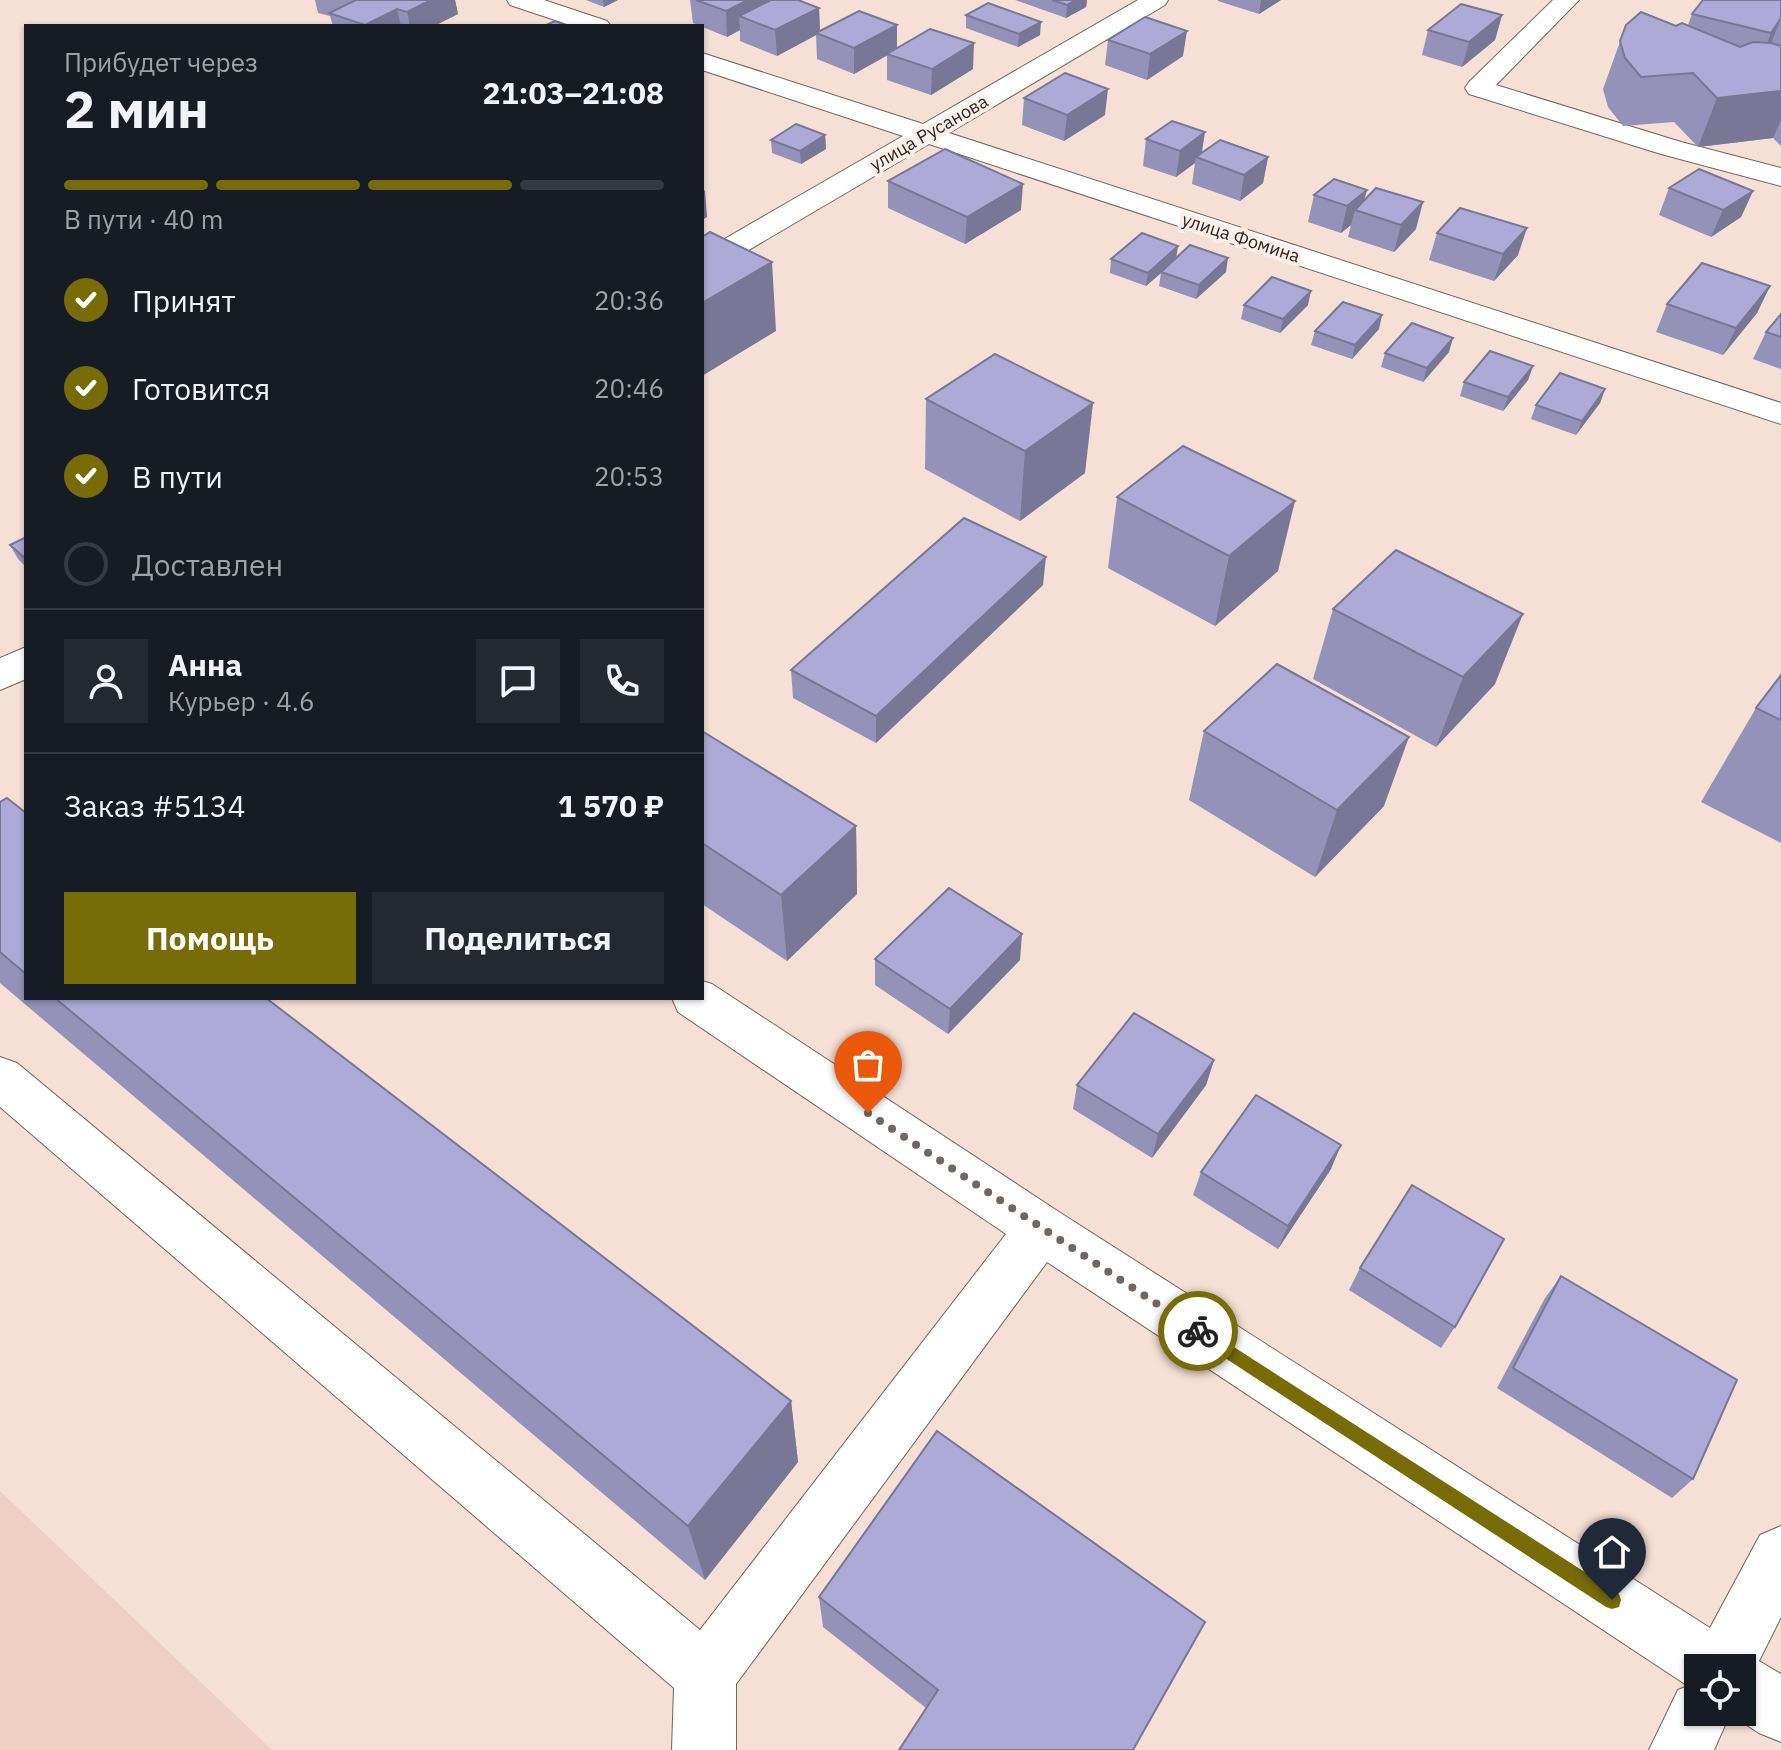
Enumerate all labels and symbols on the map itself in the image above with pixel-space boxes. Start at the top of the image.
street label: улица Русанова [865,89,992,176]
street label: улица Фомина [1179,208,1303,268]
pin [834,1031,902,1113]
courier [1158,1291,1238,1371]
pin [1578,1518,1646,1600]

